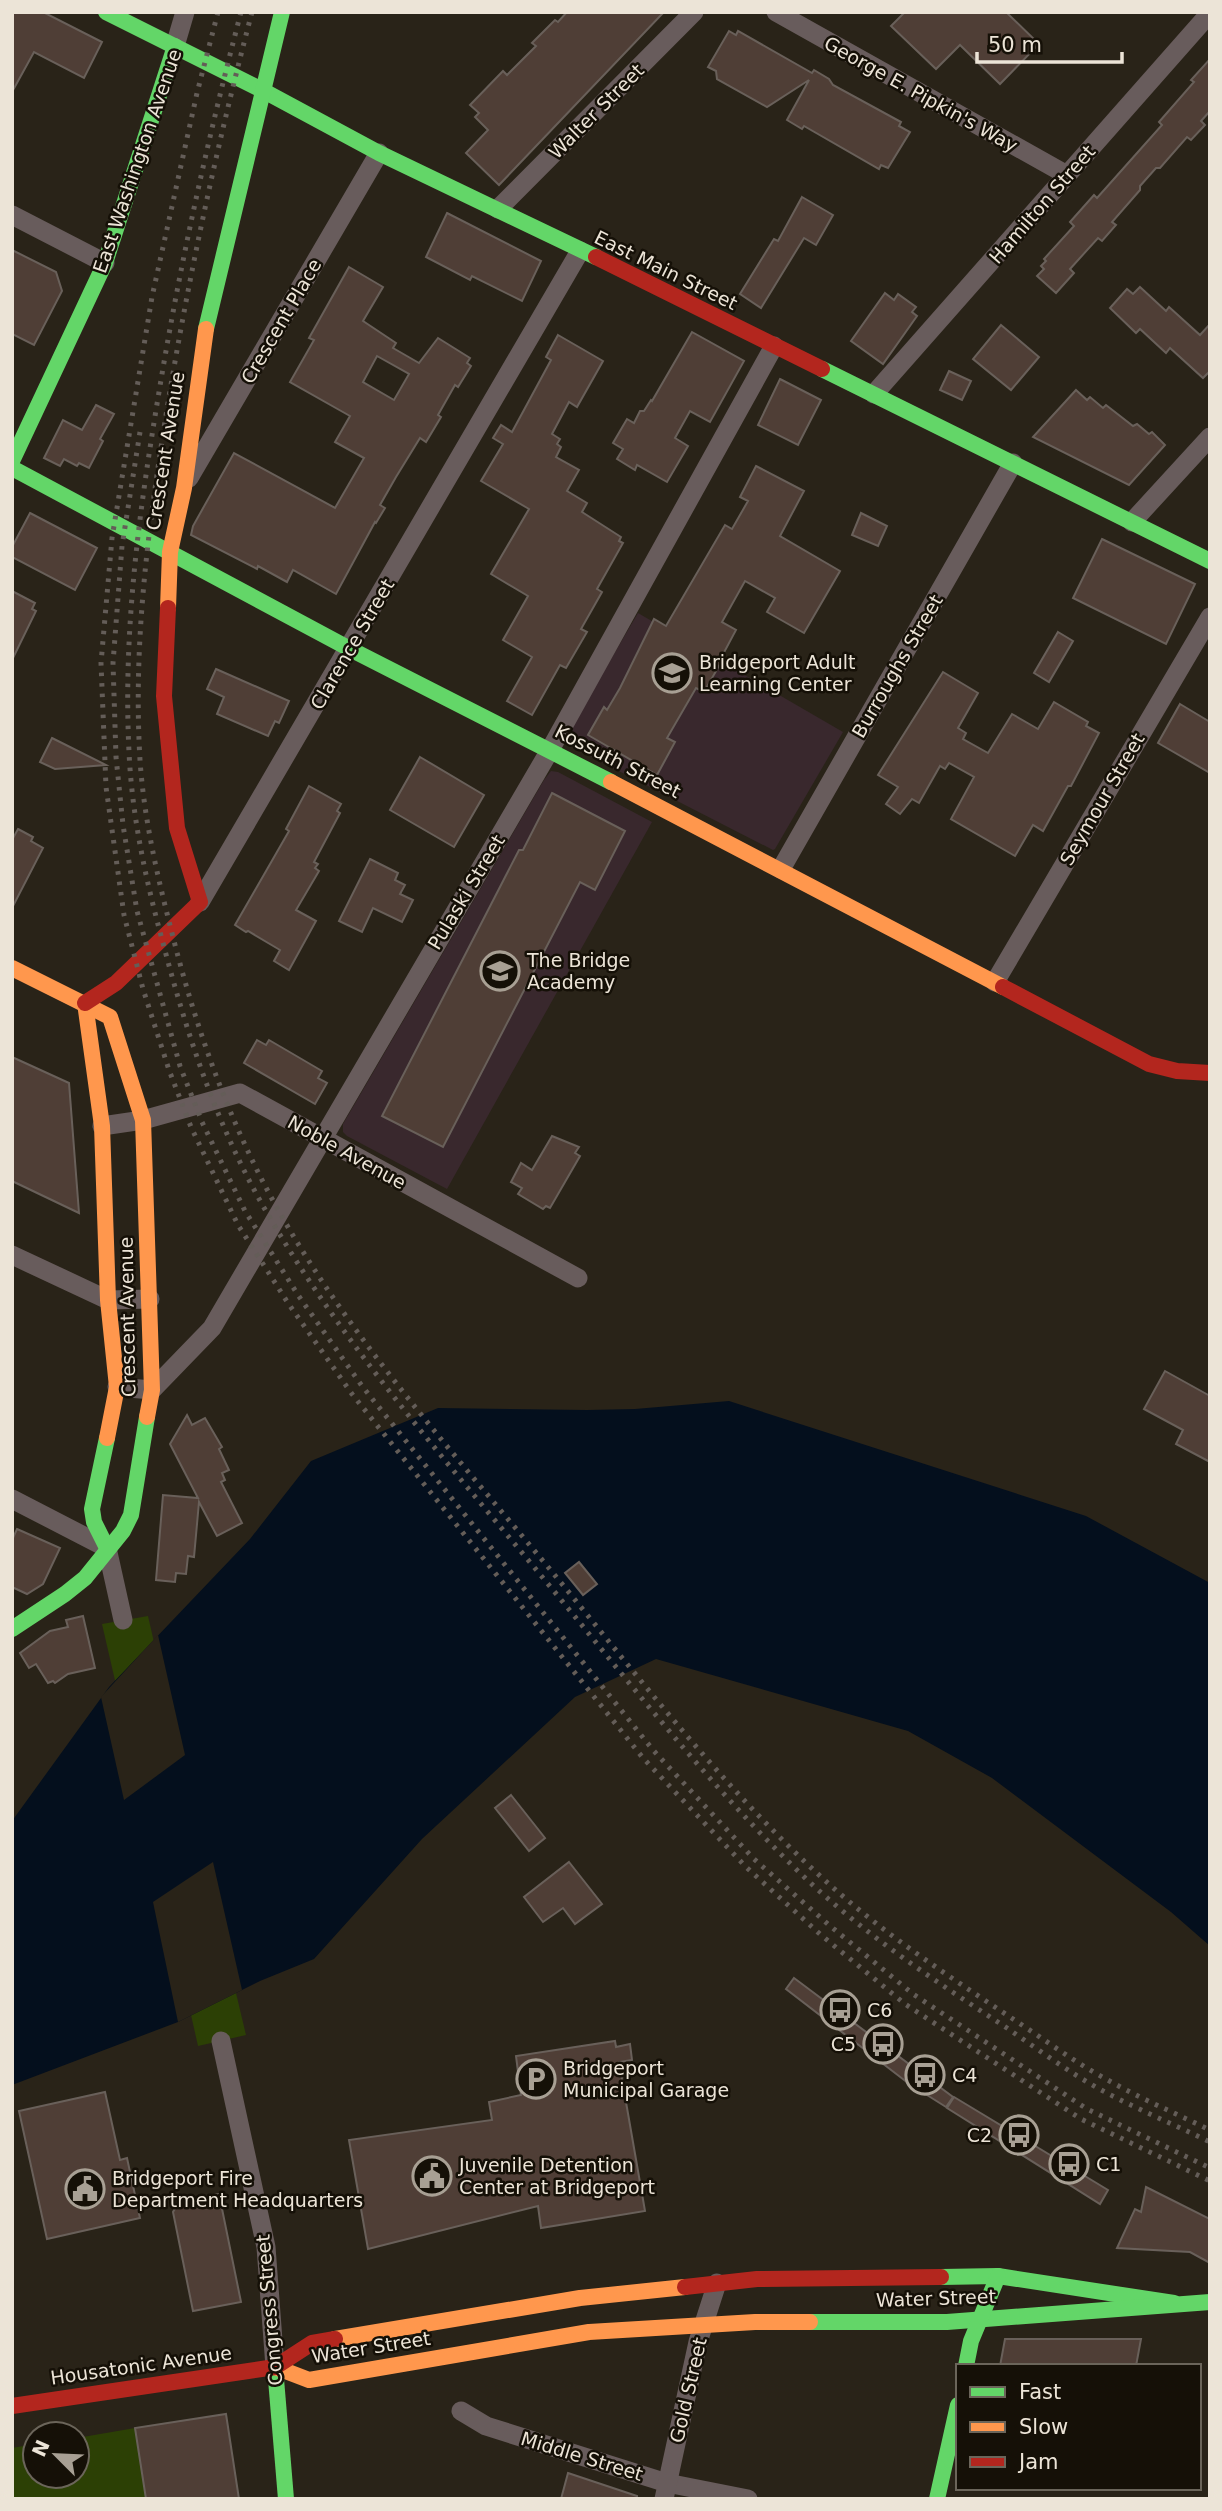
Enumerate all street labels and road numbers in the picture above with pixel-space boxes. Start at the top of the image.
street label: George E. Pipkin's Way [820,32,1022,156]
street label: East Washington Avenue [88,46,186,276]
street label: Walter Street [544,59,648,163]
street label: Hamilton Street [985,140,1099,268]
street label: East Main Street [591,226,741,314]
street label: Crescent Place [236,255,326,387]
street label: Crescent Avenue [142,370,188,532]
street label: Clarence Street [306,575,398,713]
street label: Burroughs Street [847,591,947,741]
street label: Kossuth Street [551,720,685,802]
street label: Seymour Street [1055,729,1149,869]
street label: Pulaski Street [423,831,509,953]
street label: Noble Avenue [284,1111,410,1193]
street label: Crescent Avenue [115,1237,139,1397]
street label: Congress Street [251,2234,287,2386]
street label: Water Street [876,2285,996,2311]
street label: Water Street [310,2327,432,2367]
street label: Gold Street [665,2335,711,2445]
street label: Housatonic Avenue [49,2341,233,2389]
street label: Middle Street [518,2427,646,2485]

